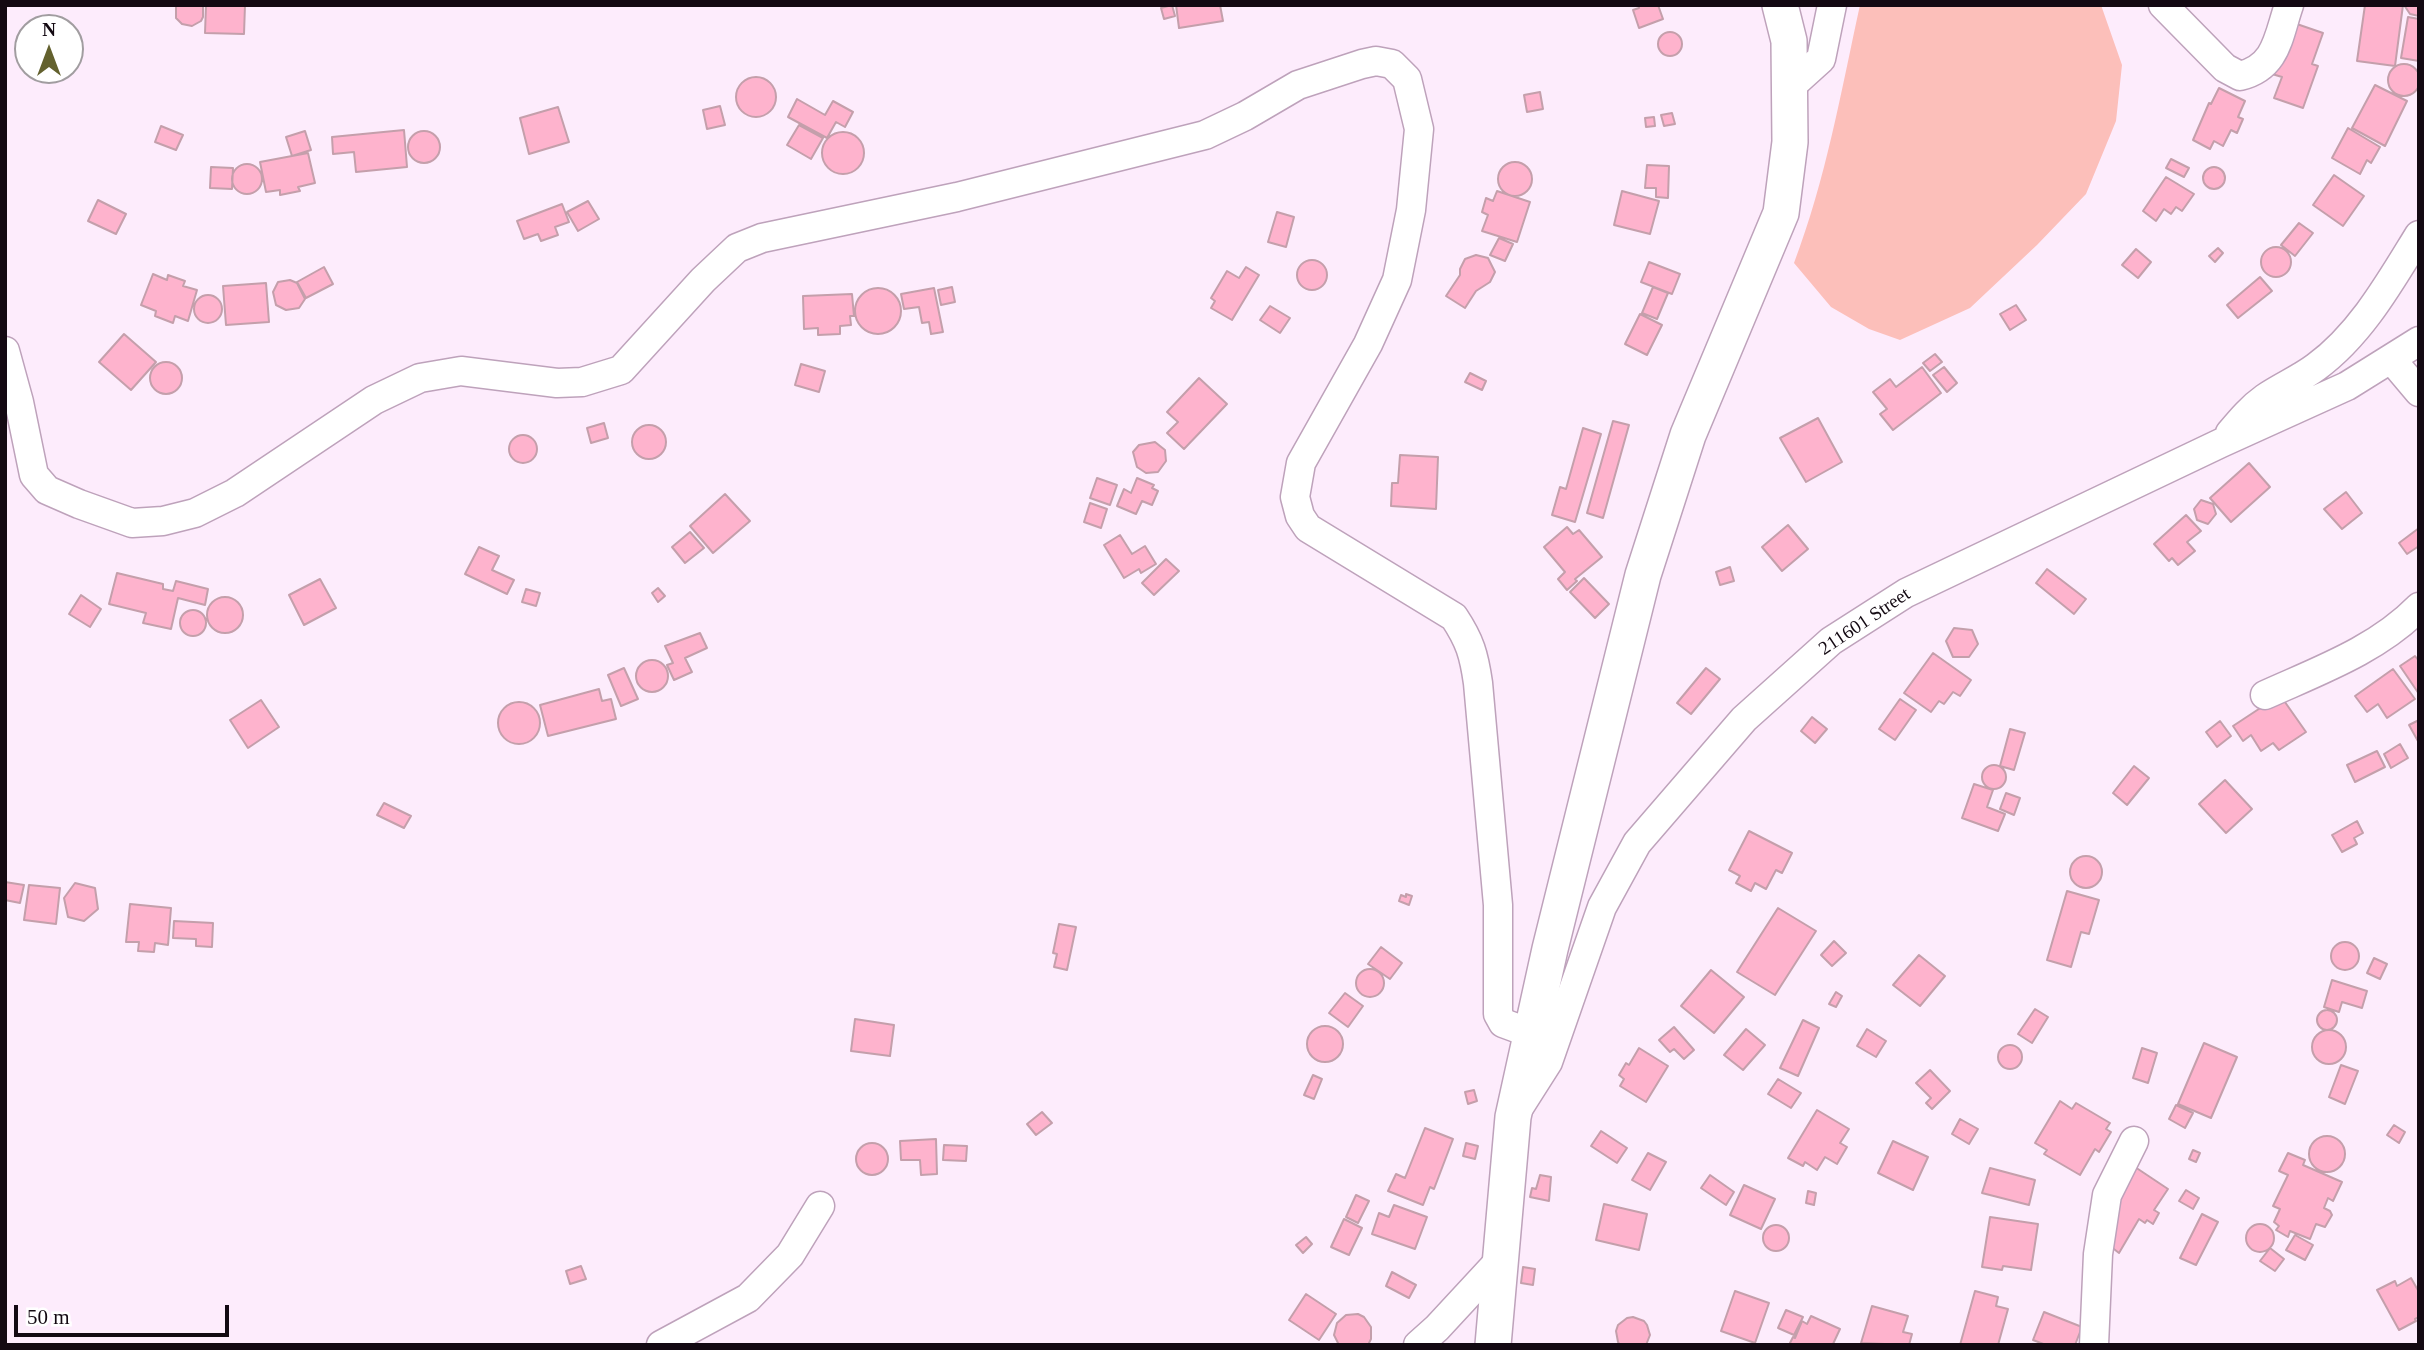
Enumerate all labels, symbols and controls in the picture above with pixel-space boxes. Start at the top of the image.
north arrow [14,14,84,84]
text: N [42,19,56,40]
street label: 211601 Street [1815,583,1915,661]
scale bar [18,1290,233,1334]
text: 50 m [27,1305,70,1329]

